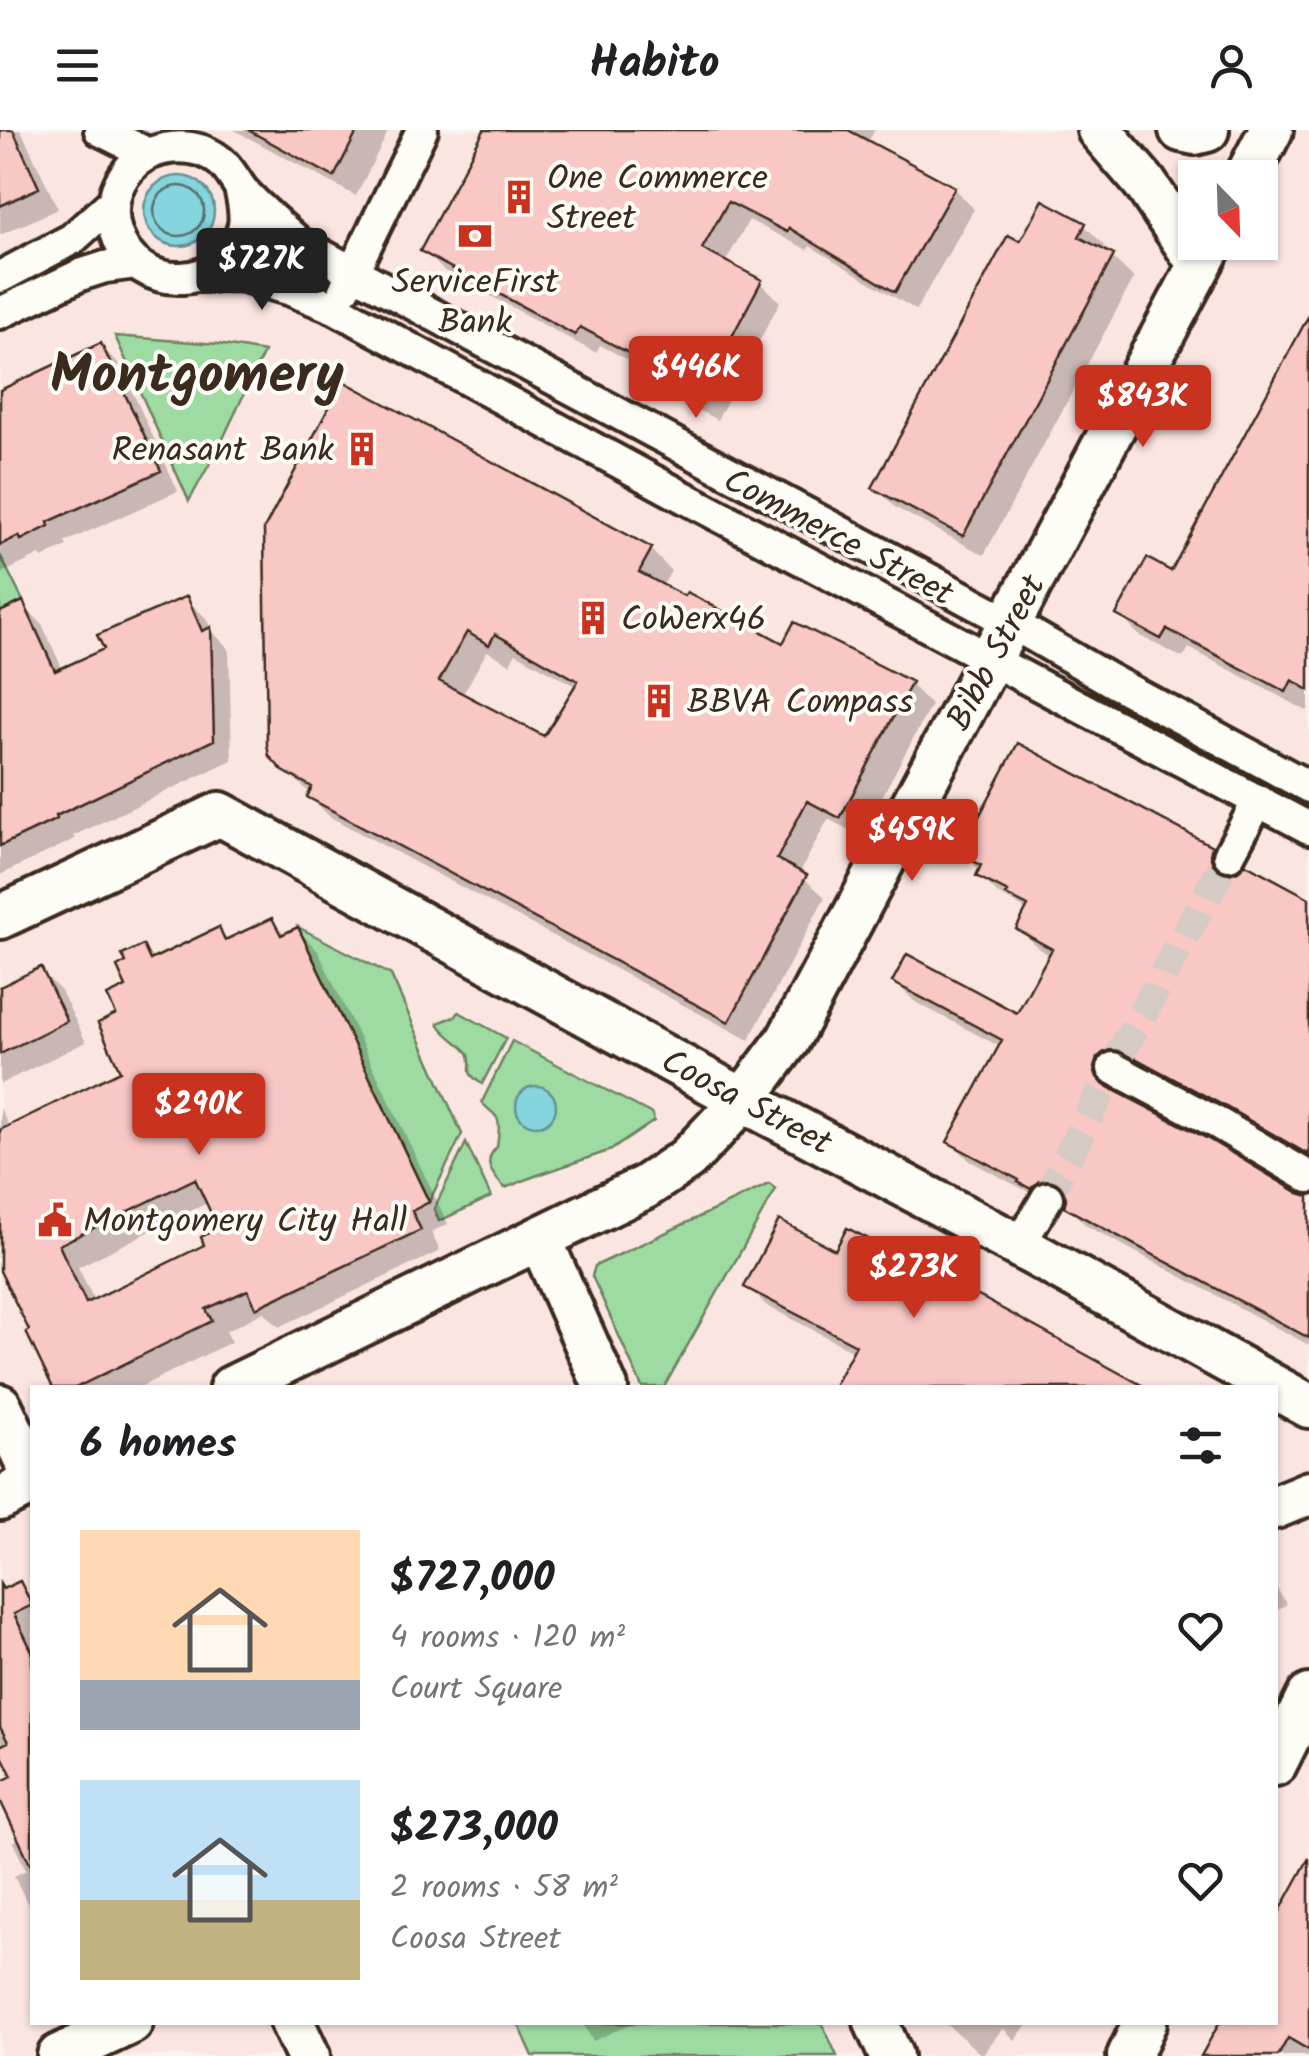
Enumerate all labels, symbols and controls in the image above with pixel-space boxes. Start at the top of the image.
text: Habito [589,29,720,101]
icon: menu [50,38,105,93]
icon: person [1204,38,1259,93]
place label: One Commerce Street [547,152,768,248]
north arrow [1178,160,1278,260]
map controls [1178,160,1278,260]
building icon: One Commerce Street [500,178,538,216]
bank icon: ServiceFirst Bank [456,217,494,255]
pin: $727K [192,228,332,313]
text: $727K [218,235,306,286]
place label: ServiceFirst Bank [391,256,559,352]
district label: Montgomery [50,334,344,421]
pin: $446K [626,336,766,421]
text: $446K [651,343,741,394]
pin: $843K [1073,365,1213,450]
text: $843K [1097,372,1189,423]
place label: Renasant Bank [111,424,335,480]
building icon: Renasant Bank [343,430,381,468]
street label: Commerce Street [712,454,963,623]
street label: Bibb Street [933,565,1063,742]
place label: CoWerx46 [621,593,766,649]
building icon: CoWerx46 [574,599,612,637]
place label: BBVA Compass [687,676,913,732]
building icon: BBVA Compass [640,682,678,720]
pin: $459K [842,799,982,884]
text: $459K [868,806,956,857]
street label: Coosa Street [650,1035,842,1172]
pin: $290K [129,1073,269,1158]
text: $290K [154,1080,244,1131]
place label: Montgomery City Hall [83,1195,407,1251]
public building icon: Montgomery City Hall [36,1201,74,1239]
pin: $273K [844,1236,984,1321]
text: $273K [869,1243,959,1294]
text: 6 homes [80,1412,236,1479]
icon: filters [1173,1418,1228,1473]
text: $727,000 [390,1546,555,1613]
icon: home [160,1570,280,1690]
icon: heart [1173,1603,1228,1658]
text: 4 rooms · 120 m² [390,1613,625,1664]
text: Court Square [390,1664,562,1715]
text: $273,000 [390,1796,558,1863]
icon: home [160,1820,280,1940]
icon: heart [1173,1853,1228,1908]
text: 2 rooms · 58 m² [390,1863,618,1914]
text: Coosa Street [390,1914,561,1965]

